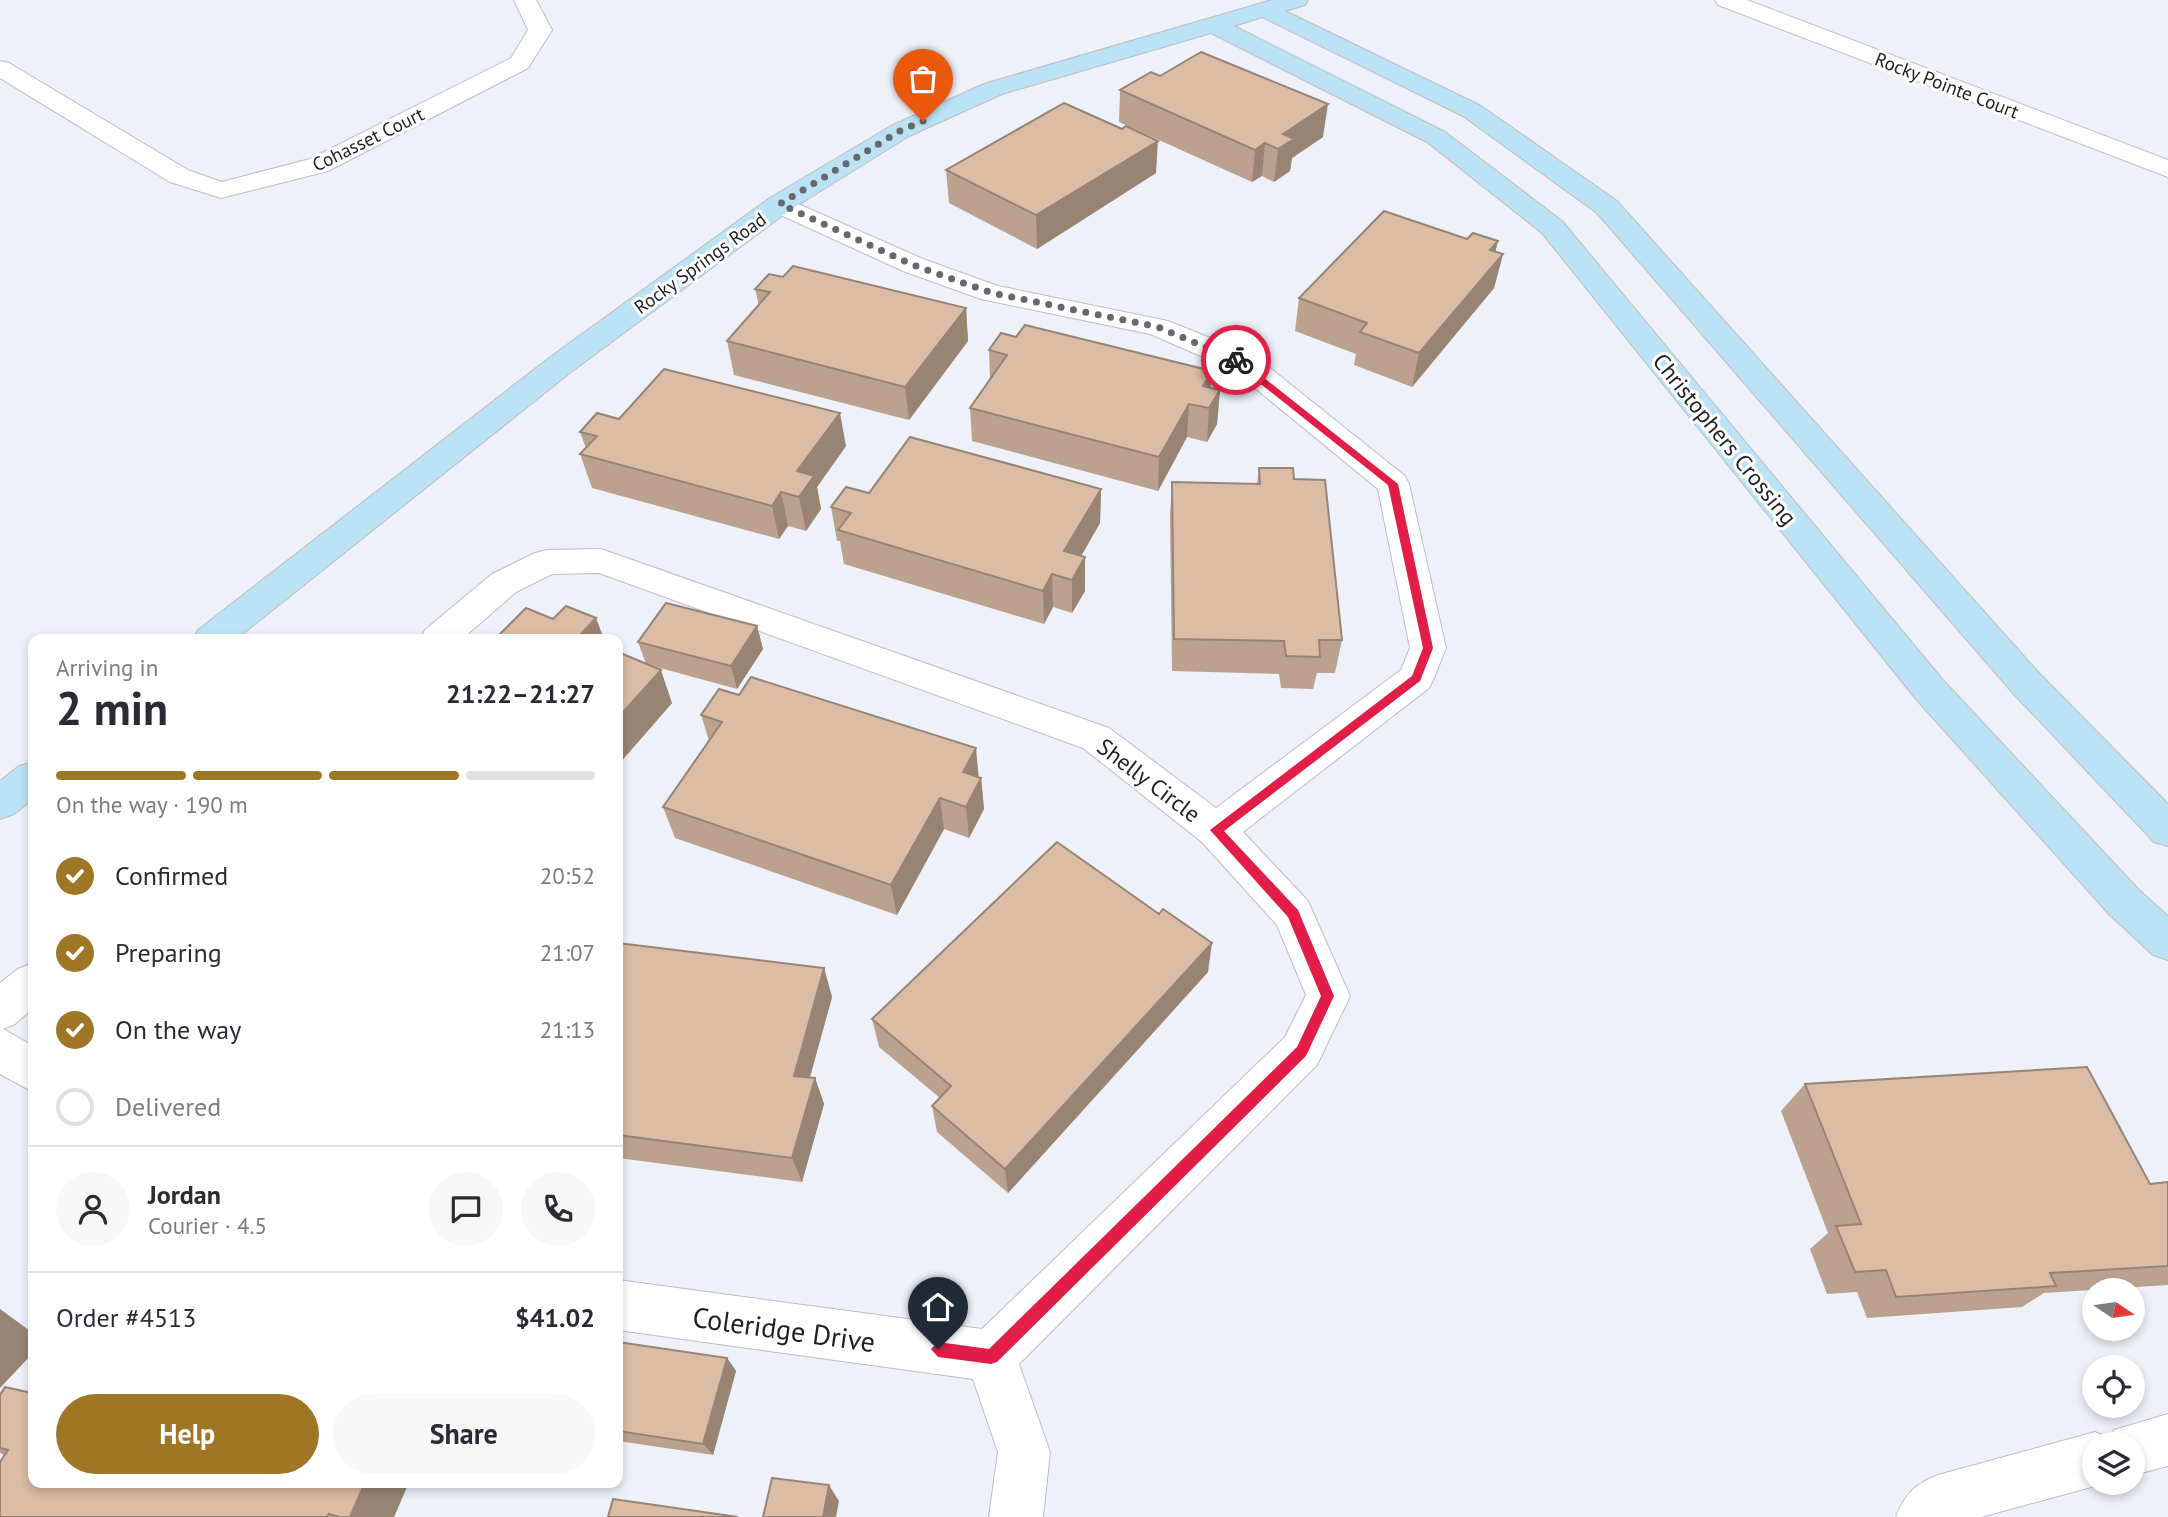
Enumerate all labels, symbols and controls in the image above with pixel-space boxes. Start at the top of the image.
street label: Rocky Pointe Court [1872,47,2023,124]
pin [893,49,953,121]
icon: bag [904,60,942,98]
street label: Cohasset Court [308,101,428,176]
street label: Rocky Springs Road [629,207,771,319]
courier [1201,325,1271,395]
icon: bike [1217,341,1255,379]
street label: Christophers Crossing [1647,347,1803,531]
text: Arriving in [56,653,158,682]
text: 21:22–21:27 [446,677,595,710]
text: 2 min [56,678,168,738]
street label: Shelly Circle [1092,732,1206,828]
text: On the way · 190 m [56,790,248,819]
icon: check [56,857,94,895]
text: Confirmed [115,859,228,892]
text: 20:52 [540,861,595,890]
icon: check [56,934,94,972]
text: Preparing [115,936,222,969]
text: 21:07 [540,938,595,967]
icon: check [56,1011,94,1049]
text: On the way [115,1013,241,1046]
text: 21:13 [540,1015,595,1044]
text: Delivered [115,1090,221,1123]
button: person [56,1172,130,1246]
button: chat [429,1172,503,1246]
button: phone [521,1172,595,1246]
text: Jordan [148,1178,221,1211]
text: Courier · 4.5 [148,1211,267,1240]
pin [908,1277,968,1349]
north arrow [2082,1278,2146,1340]
map controls [2082,1278,2145,1495]
icon: home [919,1288,957,1326]
street label: Coleridge Drive [690,1298,878,1360]
text: Order #4513 [56,1301,196,1334]
text: $41.02 [515,1301,595,1334]
button: locate [2082,1355,2145,1418]
button: Help [56,1394,319,1474]
button: Share [333,1394,595,1474]
button: layers [2082,1432,2145,1495]

